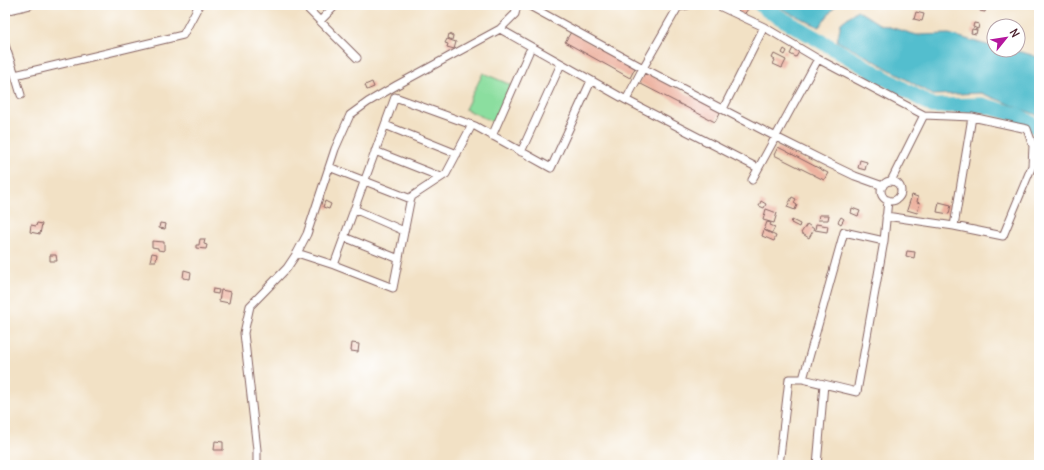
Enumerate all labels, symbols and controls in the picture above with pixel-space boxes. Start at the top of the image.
north arrow [986,18,1026,58]
text: N [1007,26,1023,40]

